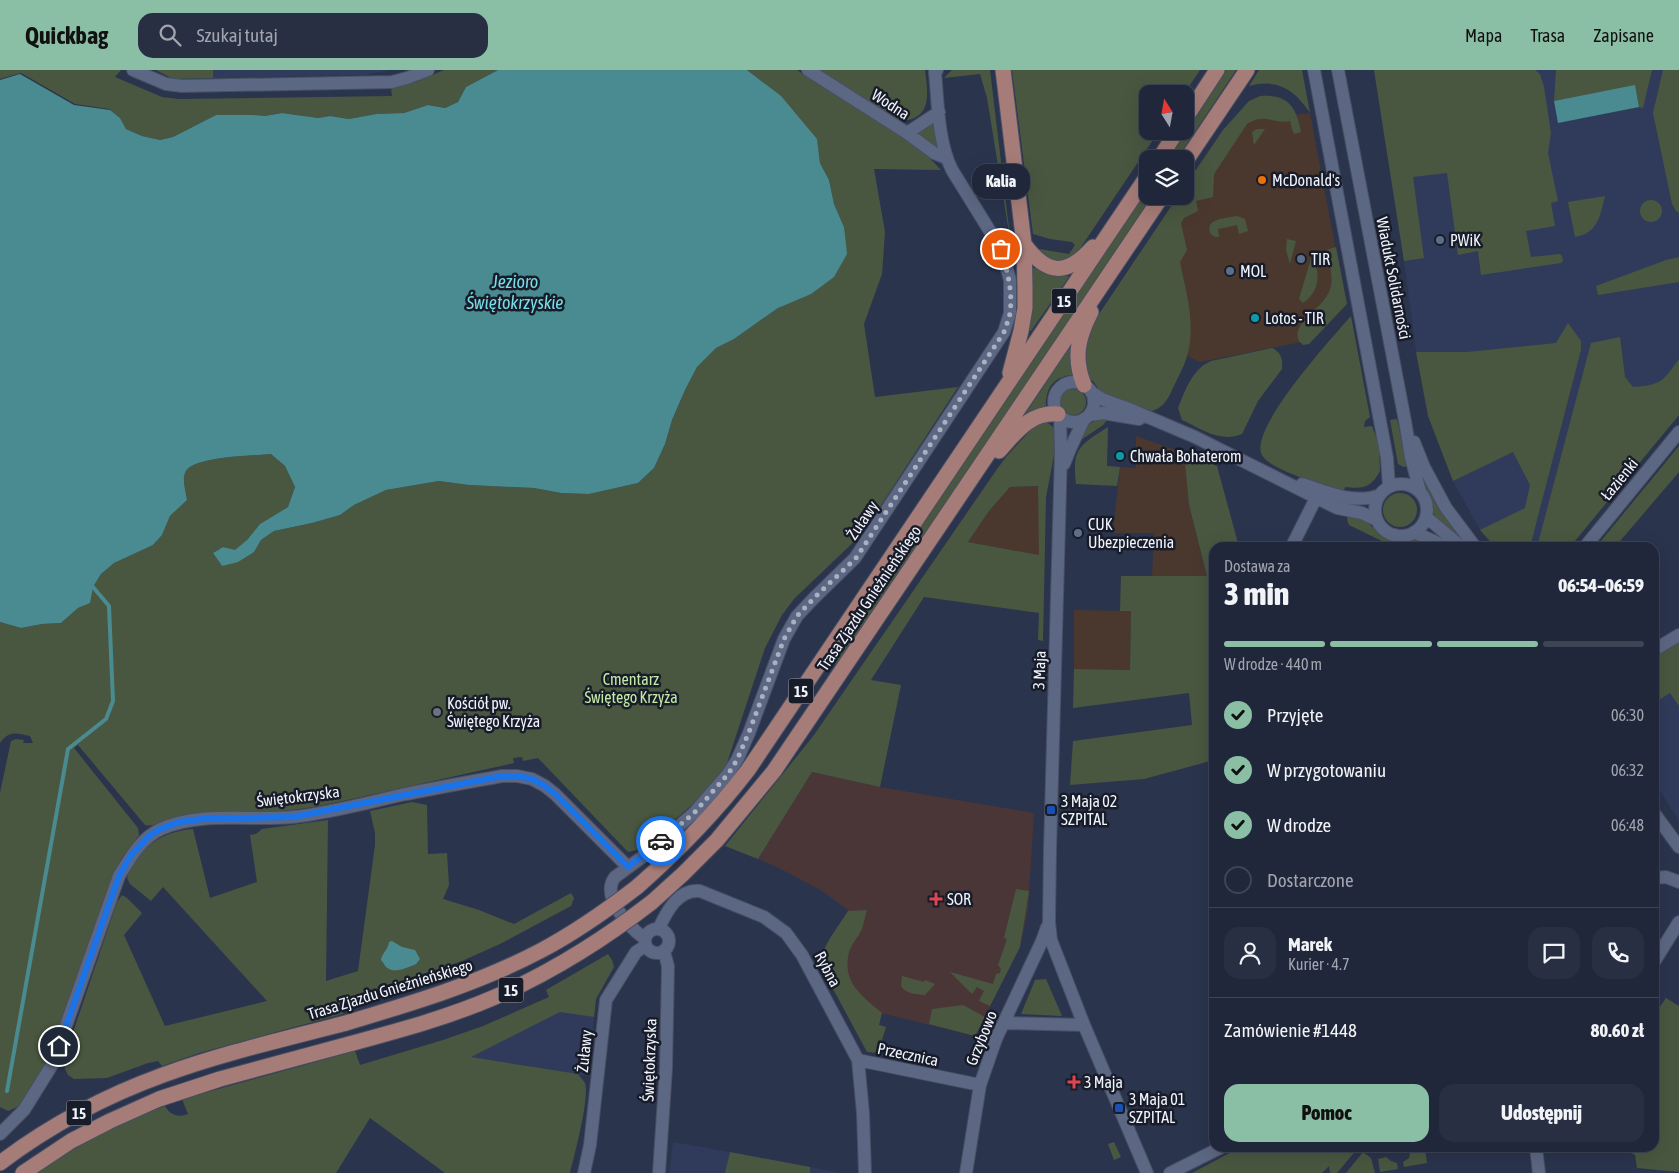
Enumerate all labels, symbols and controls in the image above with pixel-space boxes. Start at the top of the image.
search box [138,13,488,58]
icon: search [156,21,184,49]
text: Quickbag [25,22,108,49]
text: Szukaj tutaj [196,24,278,46]
text: Mapa [1465,25,1502,46]
text: Trasa [1530,25,1565,46]
text: Zapisane [1593,25,1654,46]
street label: Wodna [869,85,913,123]
north arrow [1139,85,1194,140]
map controls [1139,85,1194,205]
button: layers [1139,150,1194,205]
callout: Kalia [972,164,1030,199]
place label: McDonald's [1272,171,1341,189]
text: Kalia [986,172,1016,190]
marker: McDonald's [1256,174,1268,186]
street label: Wiadukt Solidarności [1373,215,1415,341]
pin [980,228,1022,270]
place label: PWiK [1450,231,1481,249]
marker: PWiK [1434,234,1446,246]
icon: bag [987,235,1015,263]
place label: TIR [1311,250,1330,268]
marker: TIR [1295,253,1307,265]
place label: MOL [1240,262,1267,280]
marker: MOL [1224,265,1236,277]
water label: Jezioro Świętokrzyskie [465,271,564,313]
road number: 15 [1052,288,1076,314]
place label: Lotos - TIR [1265,309,1324,327]
marker: Lotos - TIR [1249,312,1261,324]
place label: Chwała Bohaterom [1130,447,1241,465]
marker: Chwała Bohaterom [1114,450,1126,462]
street label: Łazienki [1597,455,1641,503]
street label: Żuławy [843,497,882,543]
place label: CUK Ubezpieczenia [1088,515,1174,552]
street label: Trasa Zjazdu Gnieźnieńskiego [814,522,925,675]
marker: CUK Ubezpieczenia [1072,527,1084,539]
text: Dostawa za [1224,557,1290,575]
text: 06:54–06:59 [1558,574,1644,596]
text: 3 min [1224,575,1289,612]
street label: 3 Maja [1029,650,1050,690]
text: W drodze · 440 m [1224,655,1322,673]
park label: Cmentarz Świętego Krzyża [584,670,678,707]
road number: 15 [788,678,814,704]
place label: Kościół pw. Świętego Krzyża [447,694,540,731]
icon: check [1224,701,1252,729]
text: Przyjęte [1267,704,1324,726]
marker: Kościół pw. Świętego Krzyża [431,706,443,718]
text: 06:30 [1611,706,1644,724]
icon: check [1224,756,1252,784]
text: W przygotowaniu [1267,759,1386,781]
text: 06:32 [1611,761,1644,779]
street label: Świętokrzyska [255,781,341,811]
place label: 3 Maja 02 SZPITAL [1061,792,1117,828]
marker: 3 Maja 02 SZPITAL [1045,804,1057,816]
icon: check [1224,811,1252,839]
text: W drodze [1267,814,1331,836]
courier [636,816,686,866]
text: 06:48 [1611,816,1644,834]
icon: car [647,827,675,855]
text: Dostarczone [1267,869,1354,891]
place label: SOR [947,890,971,908]
marker: SOR [929,892,943,906]
button: person [1224,927,1276,979]
button: chat [1528,927,1580,979]
button: phone [1592,927,1644,979]
text: Marek [1288,933,1332,955]
street label: Rybna [810,948,845,990]
street label: Trasa Zjazdu Gnieźnieńskiego [305,955,475,1024]
text: Kurier · 4.7 [1288,955,1350,973]
road number: 15 [498,978,524,1002]
street label: Grzybowo [962,1008,1001,1068]
street label: Świętokrzyska [638,1018,660,1102]
text: Zamówienie #1448 [1224,1019,1357,1041]
text: 80.60 zł [1590,1019,1644,1041]
pin [38,1025,80,1067]
street label: Żuławy [573,1028,596,1073]
icon: home [45,1032,73,1060]
street label: Przecznica [876,1039,940,1069]
place label: 3 Maja [1084,1073,1123,1092]
marker: 3 Maja [1068,1076,1080,1088]
button: Pomoc [1224,1084,1429,1142]
button: Udostępnij [1439,1084,1644,1142]
place label: 3 Maja 01 SZPITAL [1129,1090,1185,1126]
road number: 15 [66,1100,92,1126]
marker: 3 Maja 01 SZPITAL [1113,1102,1125,1114]

